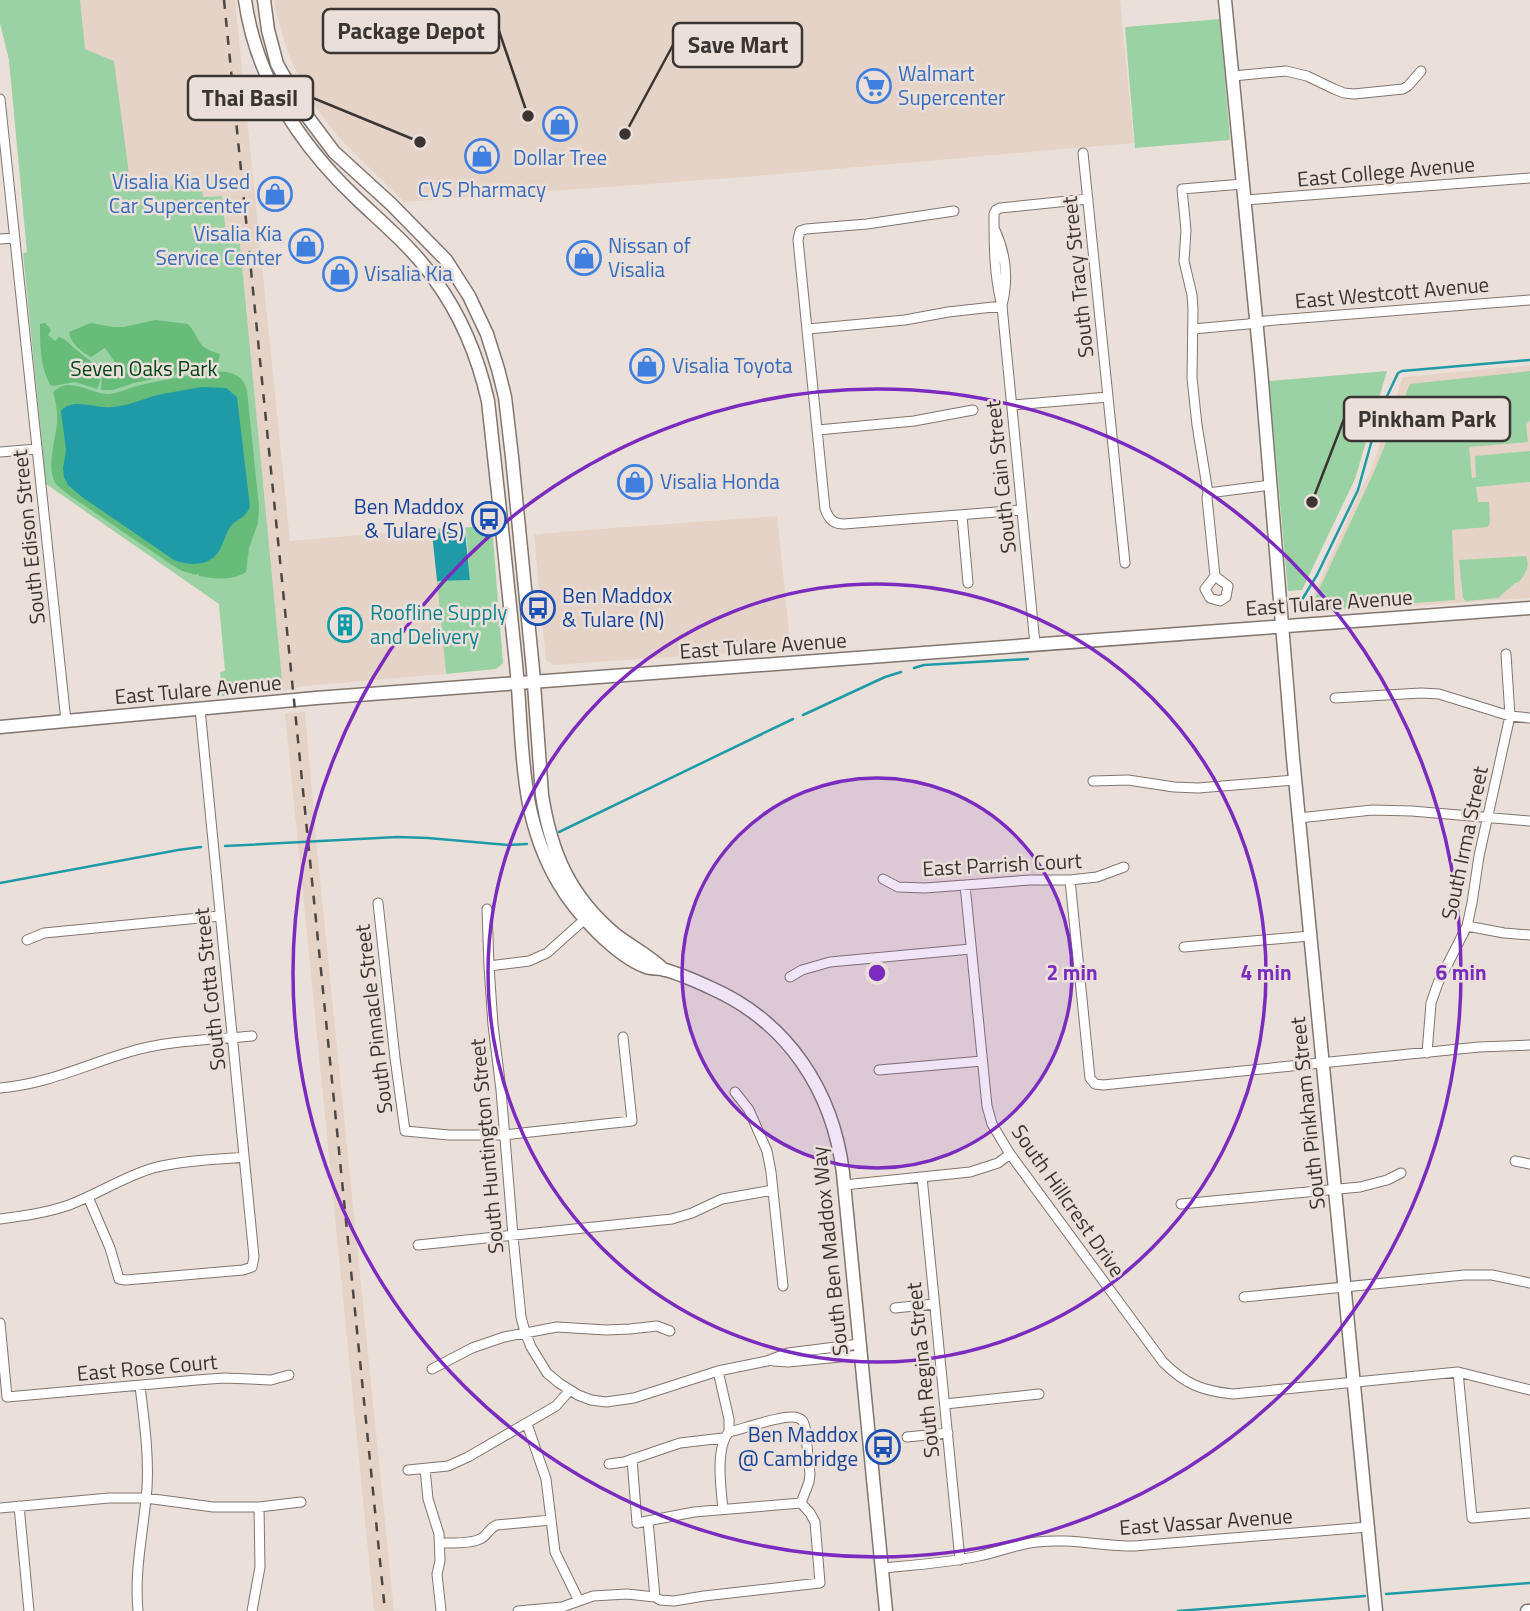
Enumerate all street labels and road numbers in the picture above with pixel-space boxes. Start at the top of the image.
street label: East College Avenue [1296,147,1476,195]
street label: South Tracy Street [1053,194,1101,359]
street label: East Westcott Avenue [1293,268,1490,316]
street label: South Cain Street [976,398,1024,555]
street label: South Edison Street [3,448,53,626]
street label: East Tulare Avenue [1244,580,1414,624]
street label: East Tulare Avenue [678,623,848,667]
street label: East Tulare Avenue [113,666,283,712]
street label: South Irma Street [1432,762,1496,922]
street label: East Parrish Court [921,844,1083,884]
street label: South Cotta Street [185,906,233,1072]
street label: South Pinnacle Street [345,922,400,1116]
street label: South Pinkham Street [1281,1015,1333,1211]
street label: South Huntington Street [461,1036,511,1255]
street label: South Hillcrest Drive [1004,1118,1134,1283]
street label: South Ben Maddox Way [802,1145,856,1357]
street label: South Regina Street [897,1280,947,1459]
street label: East Rose Court [75,1345,219,1389]
street label: East Vassar Avenue [1118,1499,1294,1543]

